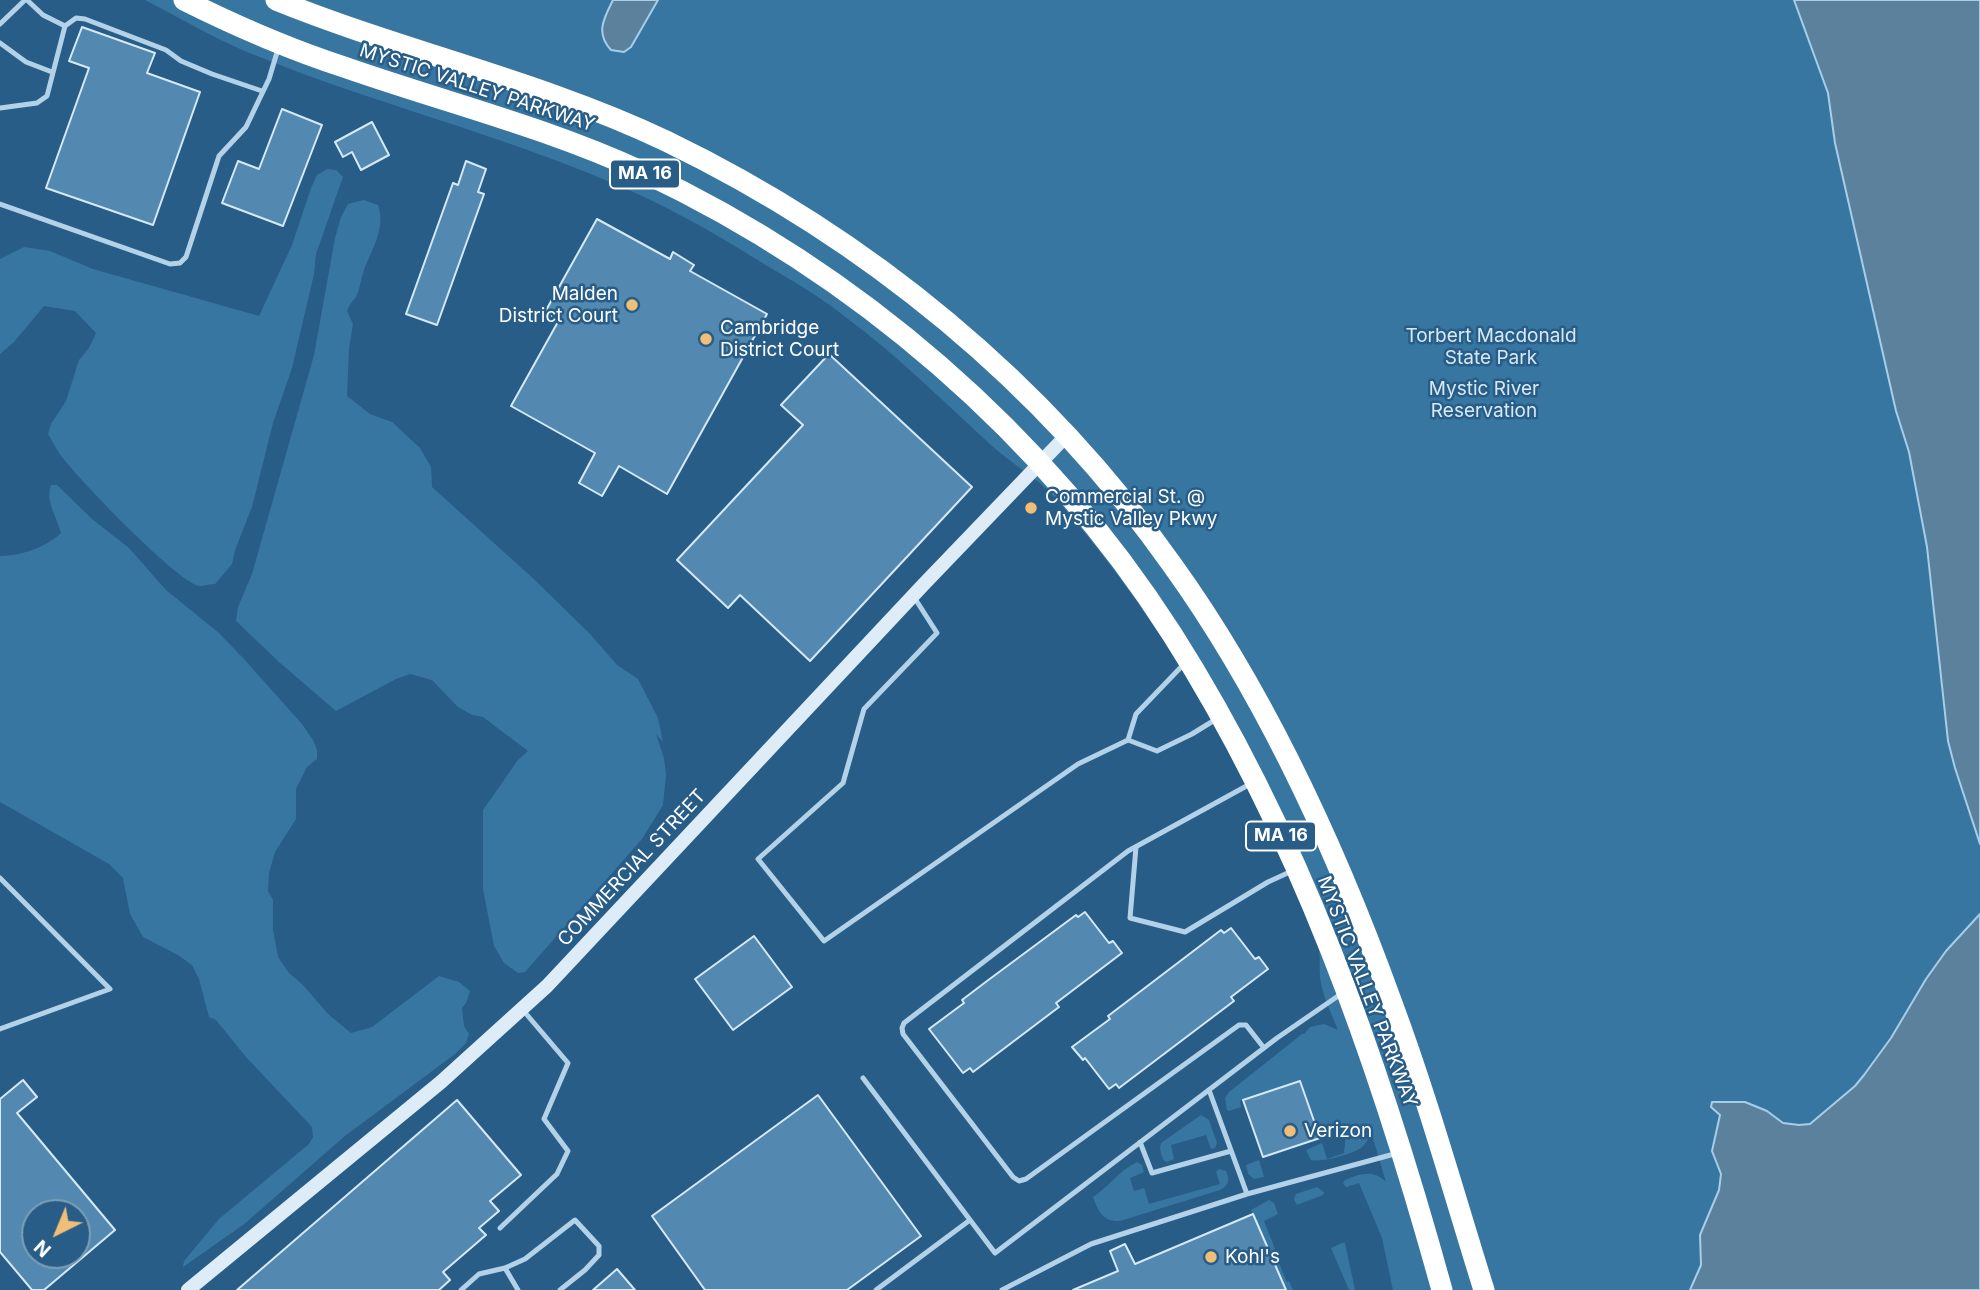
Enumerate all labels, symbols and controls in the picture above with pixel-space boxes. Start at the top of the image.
street label: MYSTIC VALLEY PARKWAY [357,39,597,137]
road number: MA 16 [610,160,680,188]
place label: Malden District Court [499,283,618,327]
marker: Malden District Court [624,297,640,313]
place label: Cambridge District Court [720,317,839,361]
park label: Torbert Macdonald State Park [1405,325,1577,369]
marker: Cambridge District Court [698,331,714,347]
park label: Mystic River Reservation [1429,378,1539,422]
place label: Commercial St. @ Mystic Valley Pkwy [1045,486,1218,530]
marker: Commercial St. @ Mystic Valley Pkwy [1023,500,1039,516]
street label: COMMERCIAL STREET [553,785,711,951]
road number: MA 16 [1246,822,1316,850]
street label: MYSTIC VALLEY PARKWAY [1312,873,1422,1111]
place label: Verizon [1304,1120,1372,1142]
marker: Verizon [1282,1123,1298,1139]
north arrow [21,1199,91,1269]
text: N [30,1235,56,1262]
place label: Kohl's [1225,1246,1280,1268]
marker: Kohl's [1203,1249,1219,1265]

